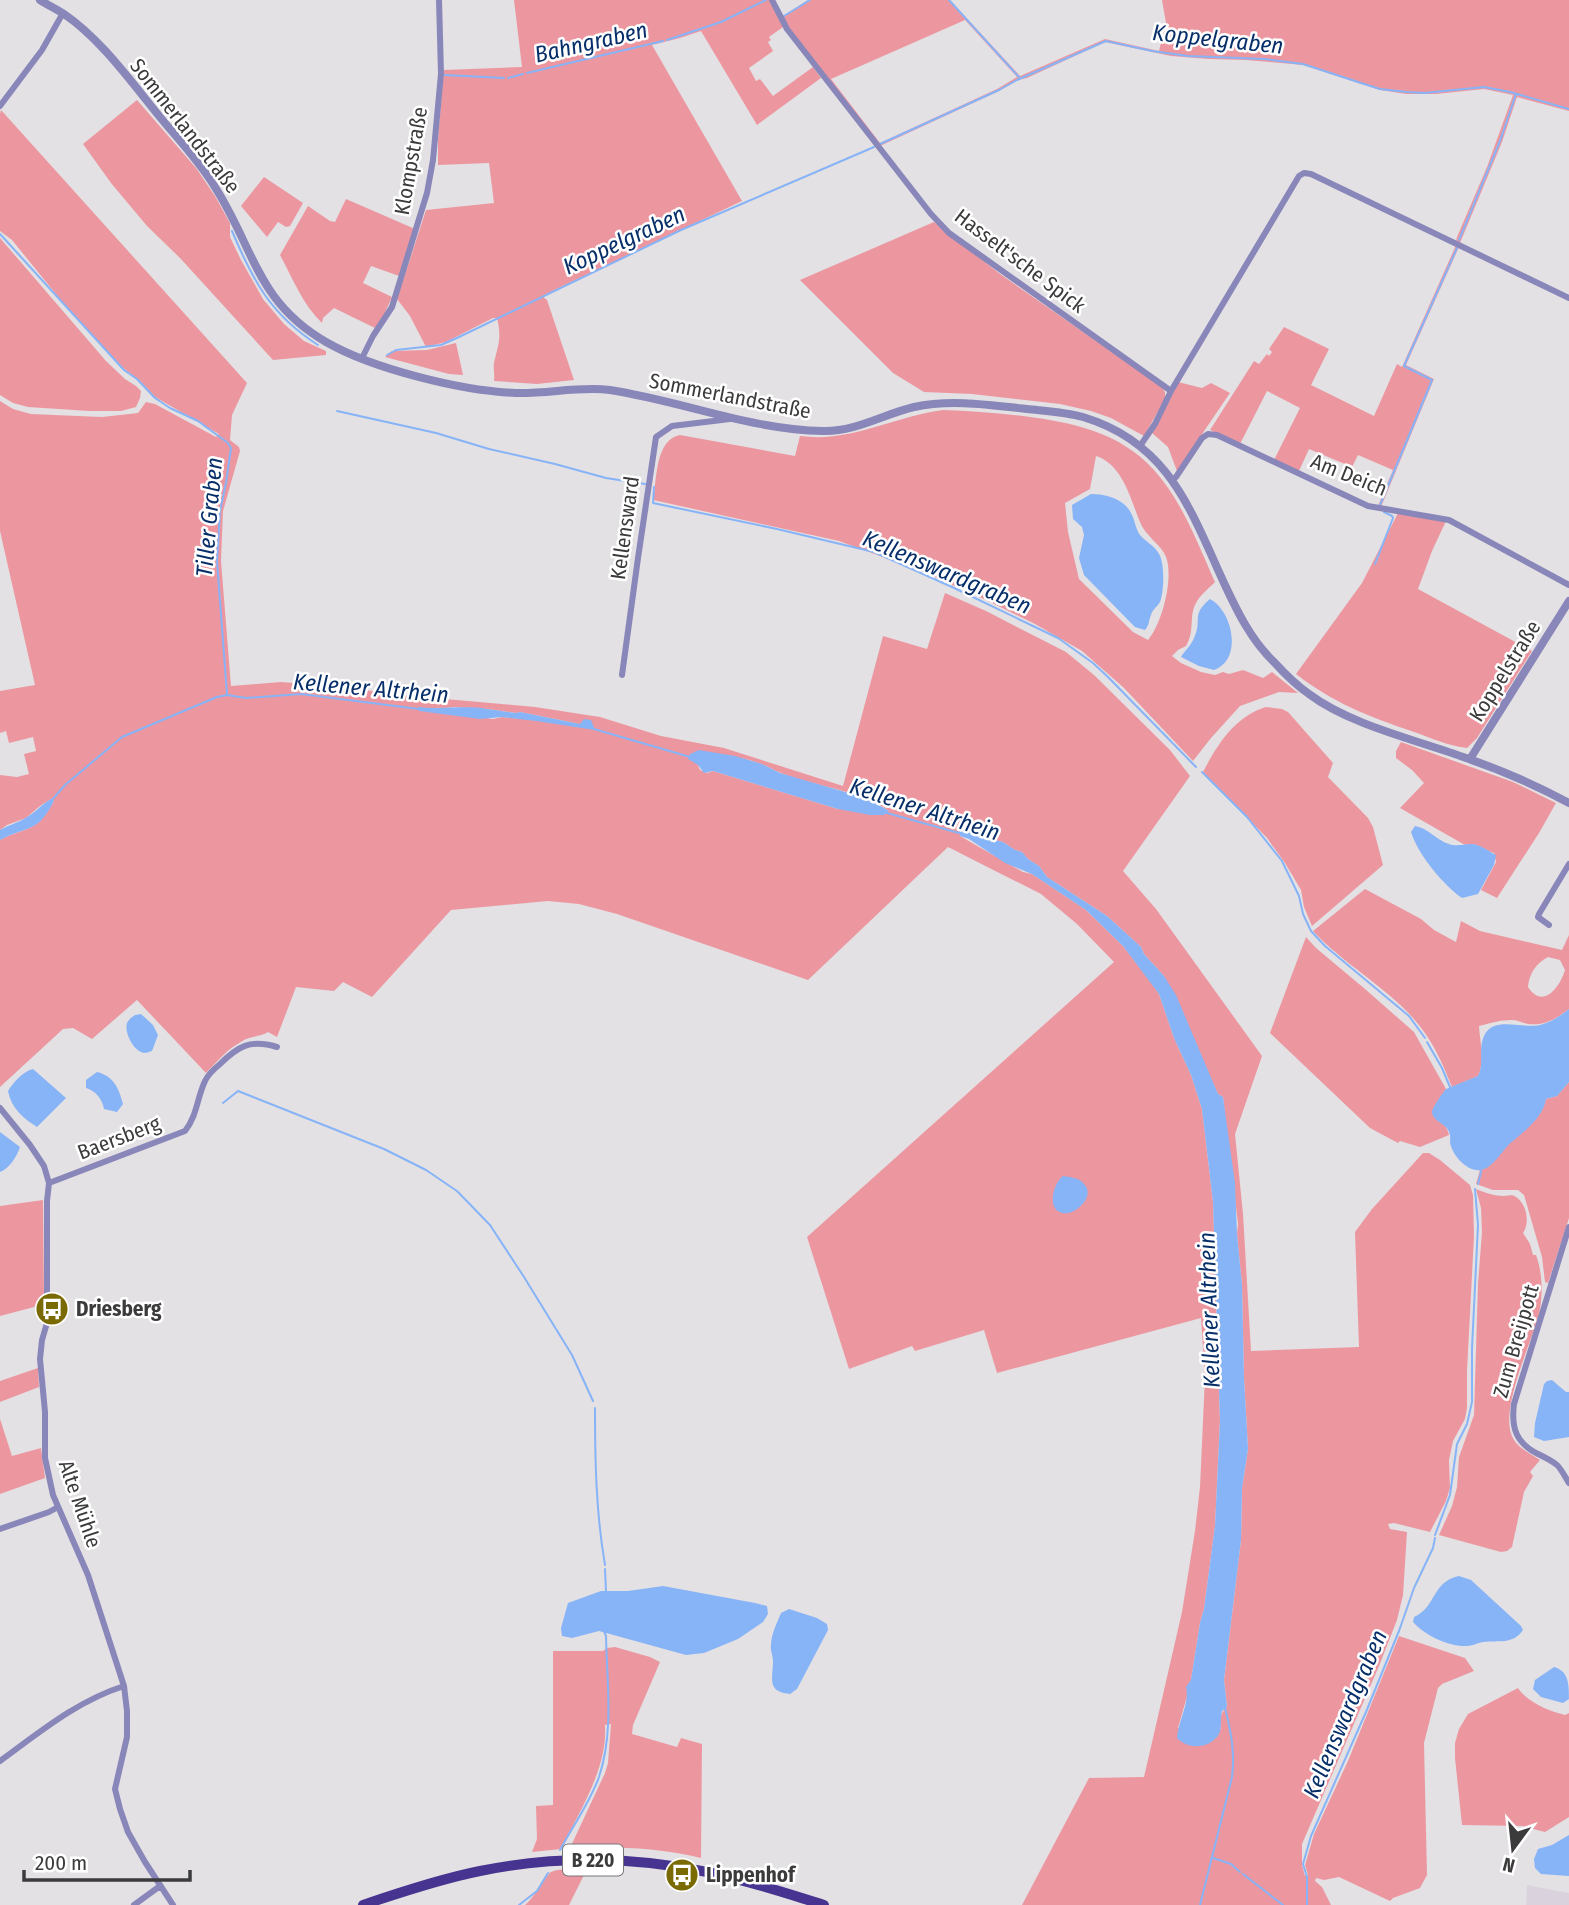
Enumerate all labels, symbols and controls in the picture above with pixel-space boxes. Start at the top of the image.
water label: Bahngraben [532,15,650,69]
water label: Koppelgraben [1151,18,1285,60]
street label: Sommerlandstraße [124,53,246,199]
street label: Klompstraße [389,105,433,217]
water label: Koppelgraben [559,200,689,280]
street label: Hasselt'sche Spick [949,203,1091,319]
street label: Sommerlandstraße [647,368,813,424]
street label: Am Deich [1307,448,1391,502]
water label: Tiller Graben [190,456,228,578]
street label: Kellensward [605,475,645,581]
water label: Kellenswardgraben [859,524,1035,620]
street label: Koppelstraße [1464,616,1546,726]
water label: Kellener Altrhein [292,667,450,709]
water label: Kellener Altrhein [847,772,1003,846]
street label: Baersberg [74,1110,164,1166]
water label: Kellener Altrhein [1192,1232,1226,1388]
street label: Zum Breijpott [1487,1281,1545,1401]
bus stop icon: Driesberg [33,1290,71,1328]
place label: Driesberg [76,1296,162,1322]
street label: Alte Mühle [53,1457,107,1551]
water label: Kellenswardgraben [1297,1626,1393,1802]
north arrow [1478,1814,1548,1884]
scale bar [24,1839,191,1883]
road number: B 220 [563,1844,623,1876]
text: 200 m [35,1850,87,1876]
text: N [1500,1852,1517,1878]
bus stop icon: Lippenhof [663,1856,701,1894]
place label: Lippenhof [706,1862,797,1888]

